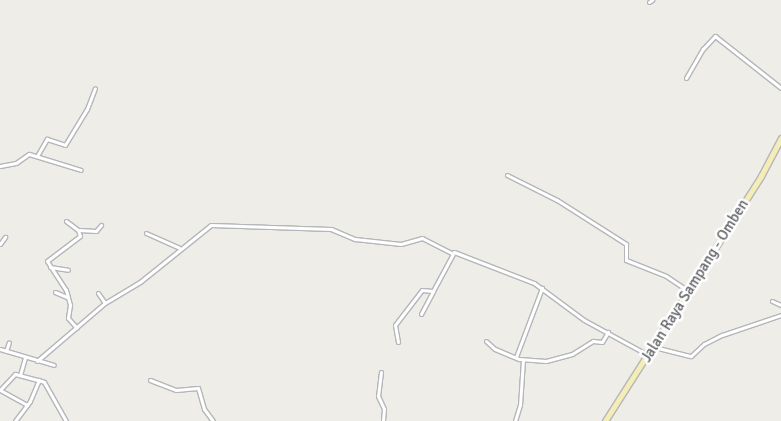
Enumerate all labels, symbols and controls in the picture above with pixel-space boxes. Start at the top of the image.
street label: Jalan Raya Sampang - Omben [637,196,753,366]

